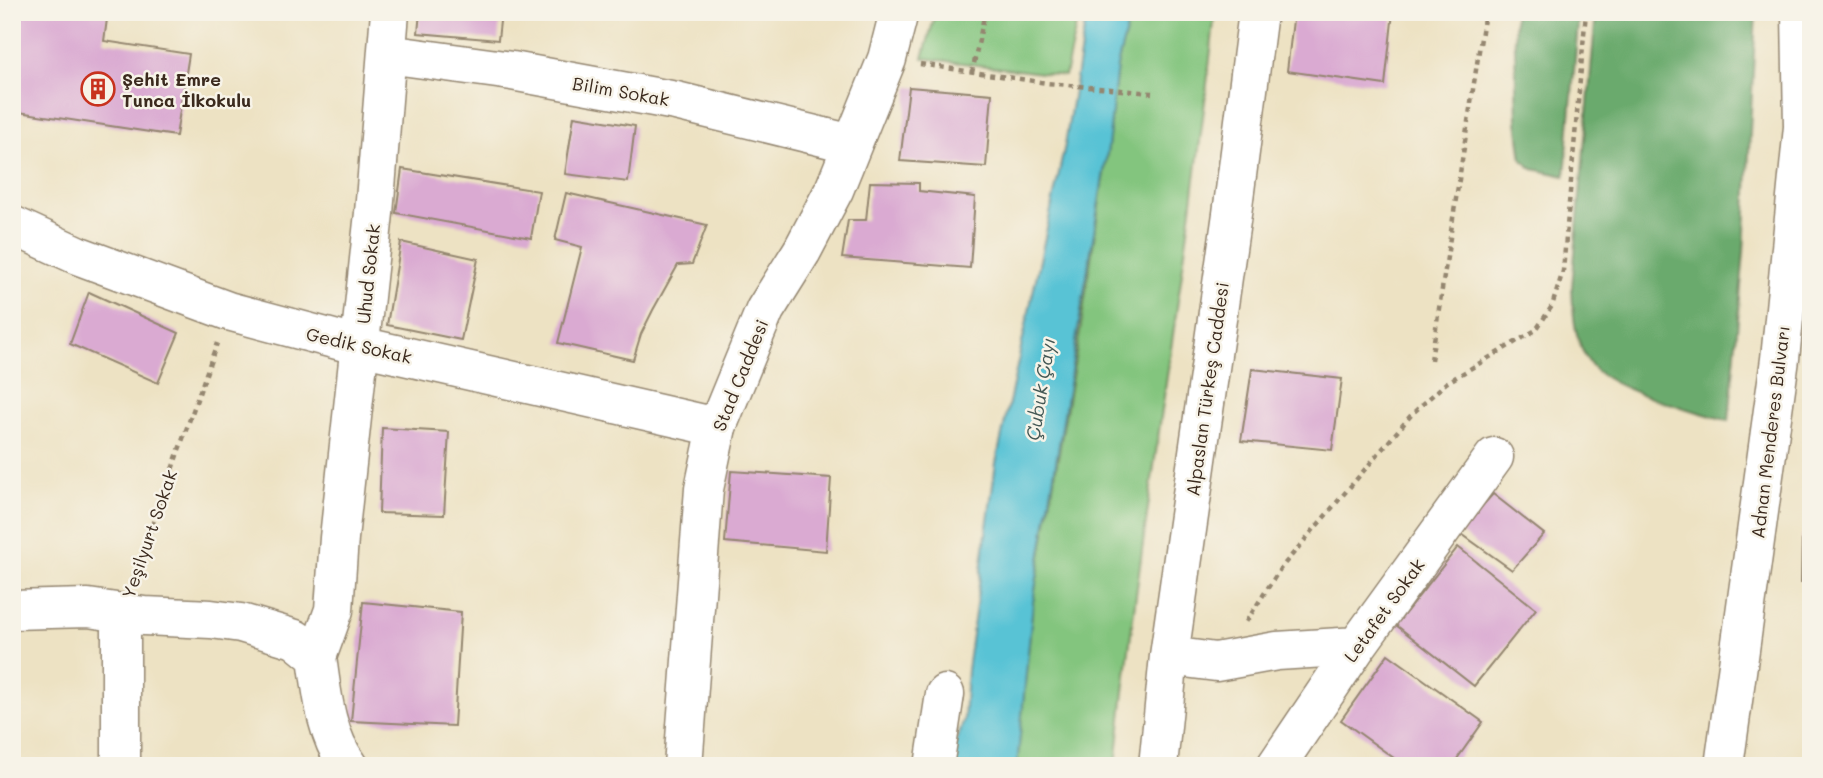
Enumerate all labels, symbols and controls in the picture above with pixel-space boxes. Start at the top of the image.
place label: Şehit Emre Tunca İlkokulu [122,67,251,112]
building icon: Şehit Emre Tunca İlkokulu [79,70,117,108]
street label: Bilim Sokak [571,71,671,111]
street label: Uhud Sokak [351,223,385,325]
street label: Alpaslan Türkeş Caddesi [1180,280,1234,498]
street label: Stad Caddesi [707,315,773,435]
street label: Gedik Sokak [304,321,414,369]
street label: Adnan Menderes Bulvarı [1745,324,1795,540]
water label: Çubuk Çayı [1020,336,1060,442]
street label: Yeşilyurt Sokak [116,466,182,602]
street label: Letafet Sokak [1338,553,1430,667]

